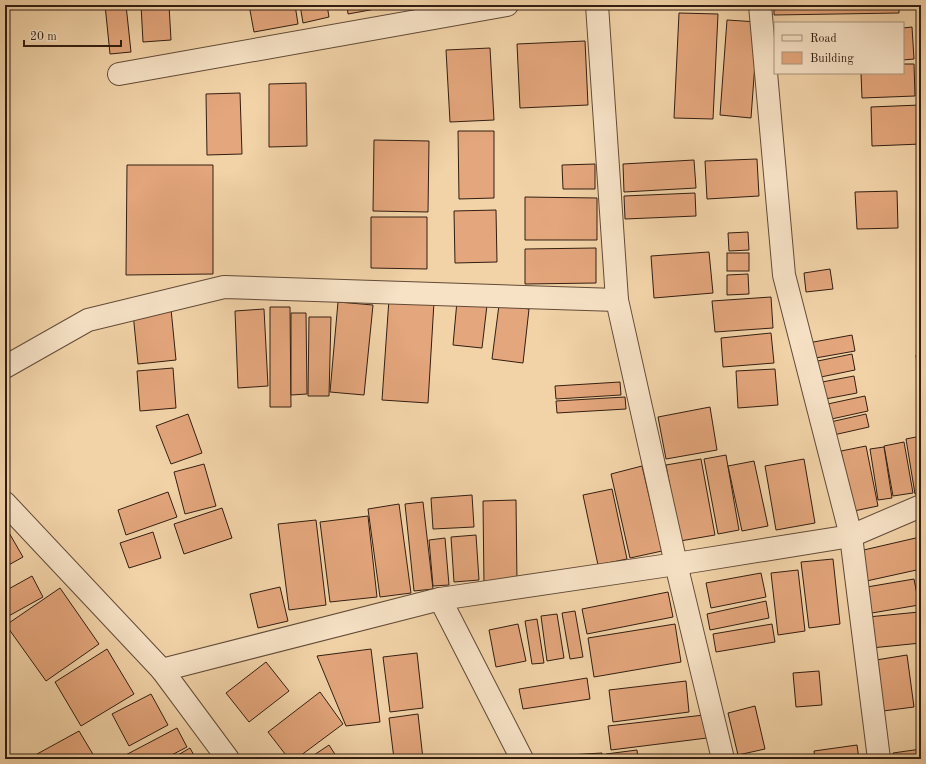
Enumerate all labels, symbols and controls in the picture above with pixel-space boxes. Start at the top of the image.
scale bar [24,22,121,48]
legend [774,22,904,74]
text: 20 m [30,31,57,43]
text: Road [810,33,837,45]
text: Building [810,53,854,65]

